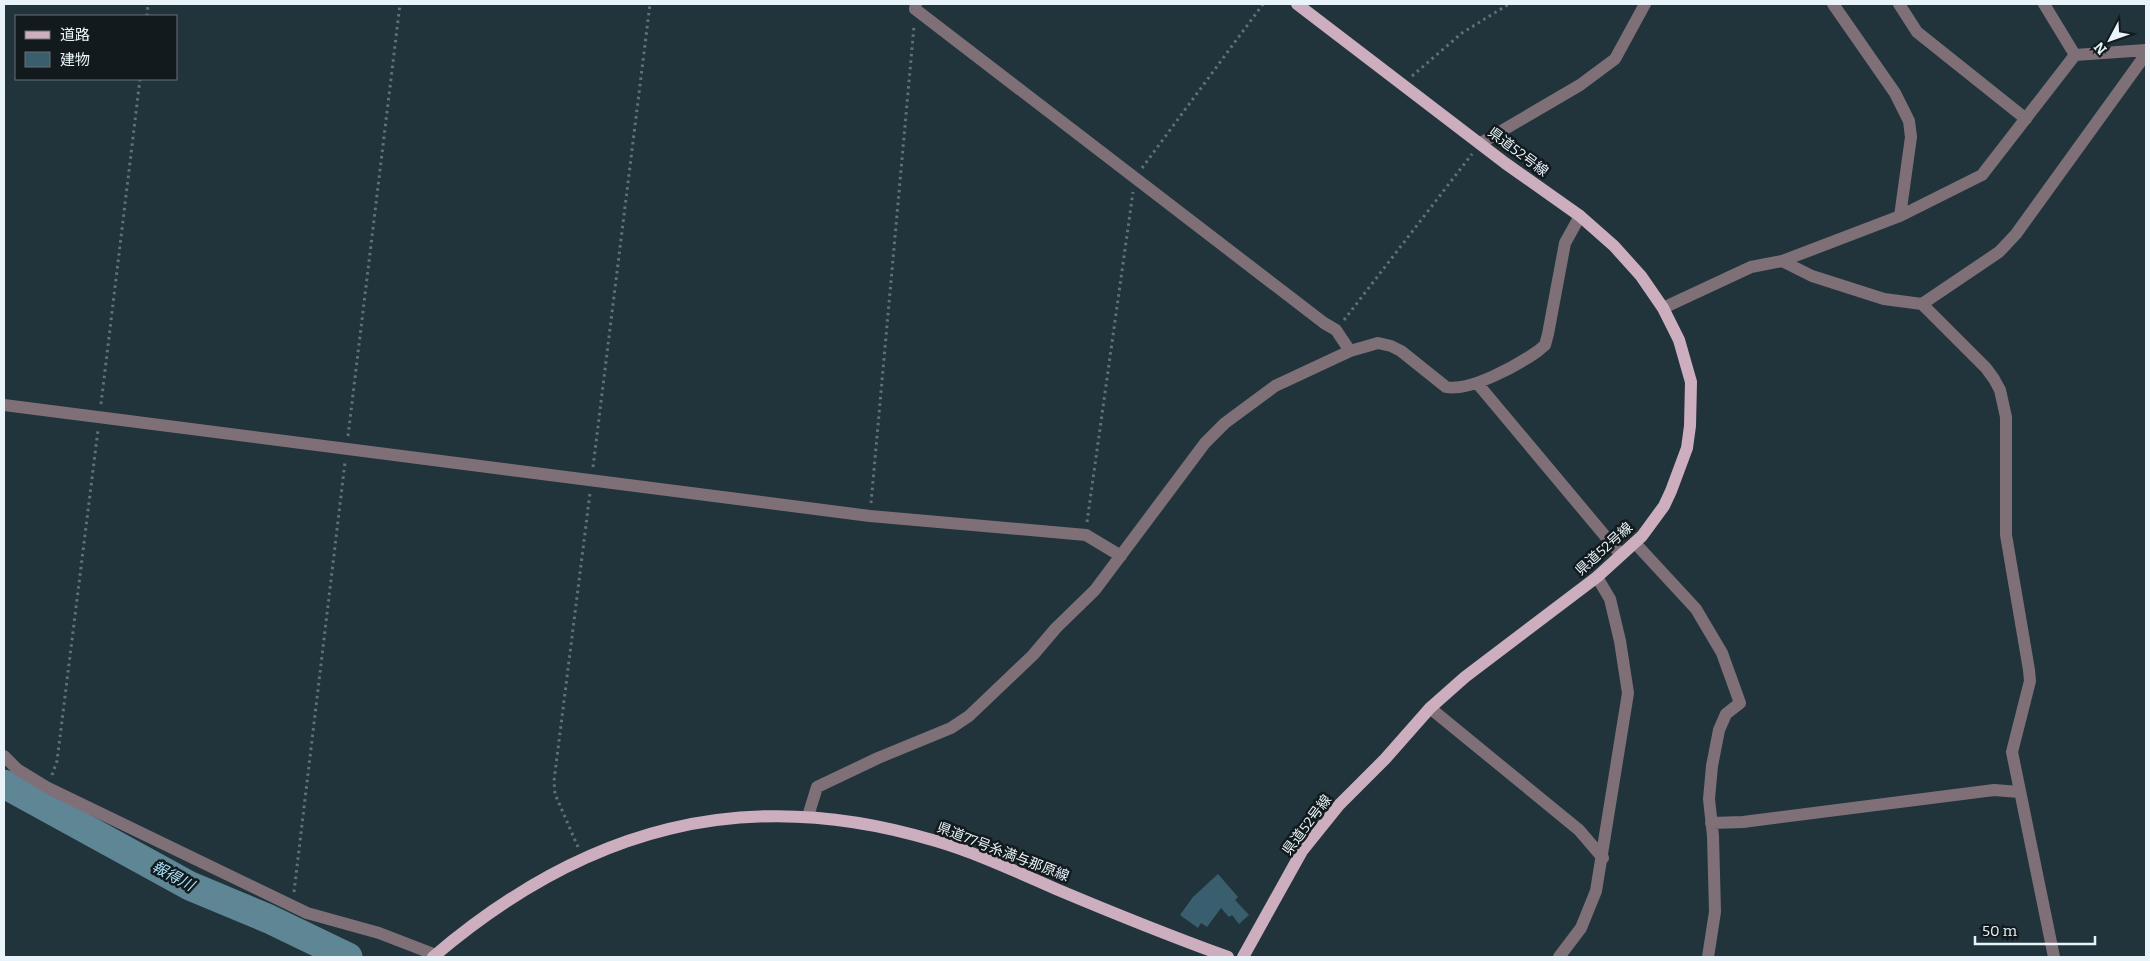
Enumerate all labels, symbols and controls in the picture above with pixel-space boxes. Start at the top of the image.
legend [15,15,178,80]
north arrow [2085,15,2135,65]
text: 道路 [60,26,90,44]
text: N [2090,38,2111,58]
text: 建物 [60,51,90,69]
street label: 県道52号線 [1485,124,1551,180]
street label: 県道52号線 [1572,519,1636,579]
street label: 県道52号線 [1279,792,1335,858]
street label: 県道77号糸満与那原線 [935,819,1071,885]
water label: 報得川 [149,857,199,895]
scale bar [1975,914,2095,946]
text: 50 m [1982,922,2018,940]

